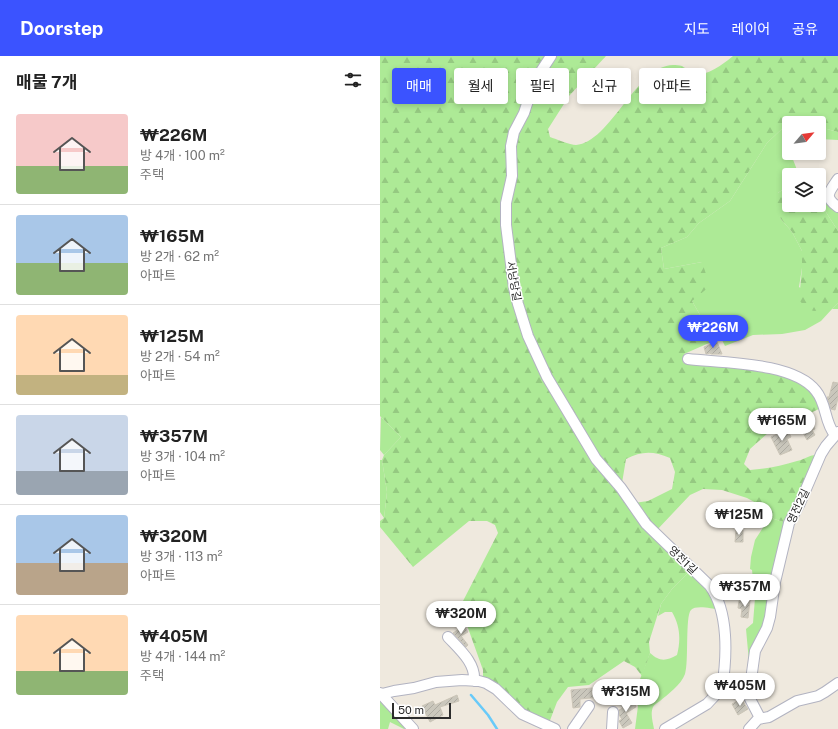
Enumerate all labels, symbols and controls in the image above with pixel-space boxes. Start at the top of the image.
text: Doorstep [20,17,103,39]
text: 지도 [684,21,710,37]
text: 레이어 [732,21,770,37]
text: 공유 [792,21,818,37]
chip: 매매 [392,68,446,104]
chip: 월세 [454,68,508,104]
chip: 필터 [516,68,569,104]
chip: 신규 [577,68,631,104]
chip: 아파트 [639,68,706,104]
icon: filters [342,69,364,91]
text: 매물 7개 [16,72,77,92]
north arrow [782,116,826,160]
map controls [782,116,826,212]
text: ₩226M [140,125,207,145]
icon: home [48,130,96,178]
text: 방 4개 · 100 m² [140,148,225,163]
text: 주택 [140,167,164,182]
button: layers [782,168,826,212]
text: ₩165M [140,226,205,246]
icon: home [48,231,96,279]
text: 방 2개 · 62 m² [140,249,219,264]
street label: 서낭당길 [505,260,523,302]
text: 아파트 [140,268,176,283]
pin: ₩226M [685,315,741,349]
text: ₩226M [687,320,739,335]
text: ₩125M [140,326,204,346]
icon: home [48,331,96,379]
text: 방 2개 · 54 m² [140,349,220,364]
text: 아파트 [140,368,176,383]
pin: ₩165M [754,408,810,442]
text: ₩165M [757,413,807,428]
text: ₩357M [140,426,208,446]
icon: home [48,431,96,479]
text: 방 3개 · 104 m² [140,449,225,464]
text: 아파트 [140,468,176,483]
street label: 영전2길 [785,487,811,525]
pin: ₩125M [711,502,767,536]
text: ₩125M [714,507,764,522]
text: ₩320M [140,526,208,546]
icon: home [48,531,96,579]
street label: 영전1길 [666,544,700,576]
text: 방 3개 · 113 m² [140,549,222,564]
text: 아파트 [140,568,176,583]
pin: ₩357M [717,574,773,608]
text: ₩357M [719,579,771,594]
pin: ₩320M [433,601,489,635]
text: ₩320M [435,606,487,621]
text: ₩405M [140,626,208,646]
icon: home [48,631,96,679]
text: 방 4개 · 144 m² [140,649,225,664]
text: 주택 [140,668,164,683]
pin: ₩405M [712,673,768,707]
text: ₩405M [714,678,766,693]
pin: ₩315M [598,679,654,713]
text: ₩315M [601,684,651,699]
scale bar [392,701,451,720]
text: 50 m [398,704,424,716]

